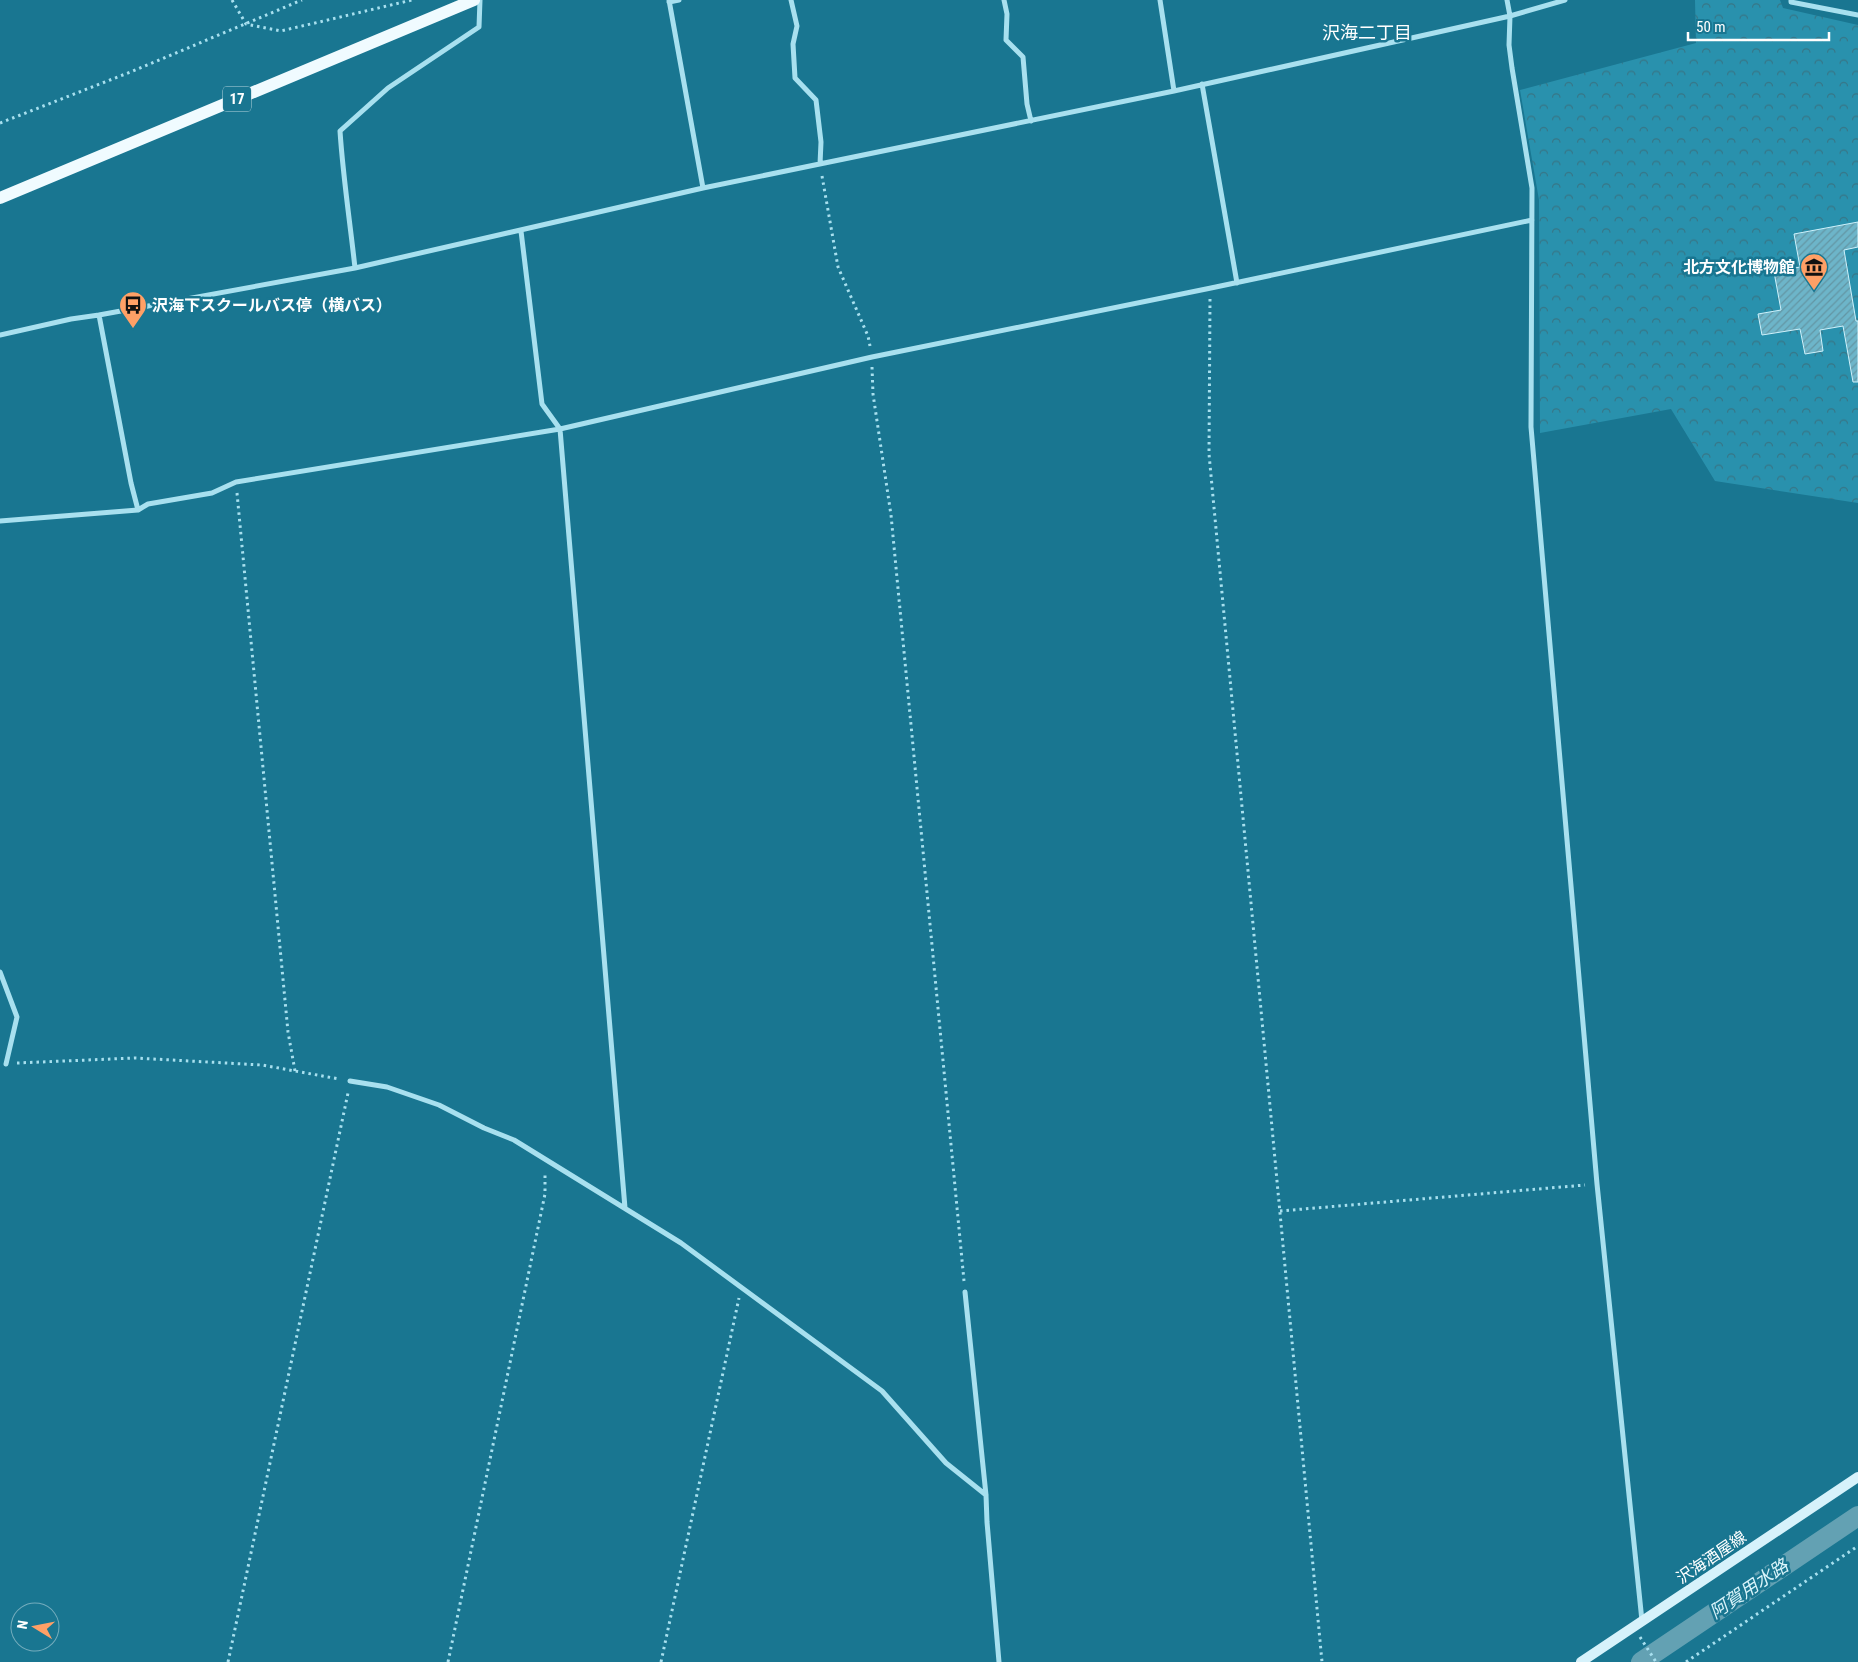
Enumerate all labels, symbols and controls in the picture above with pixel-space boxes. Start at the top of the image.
scale bar [1688,10,1829,42]
text: 50 m [1696,18,1726,36]
district label: 沢海二丁目 [1322,22,1412,43]
road number: 17 [223,86,251,112]
museum icon: 北方文化博物館 [1799,252,1829,291]
place label: 北方文化博物館 [1683,258,1795,277]
bus stop icon: 沢海下スクールバス停（横バス） [118,290,148,329]
place label: 沢海下スクールバス停（横バス） [152,296,392,315]
street label: 沢海酒屋線 [1673,1527,1750,1588]
water label: 阿賀用水路 [1706,1554,1794,1622]
north arrow [10,1602,60,1652]
text: N [14,1619,31,1630]

